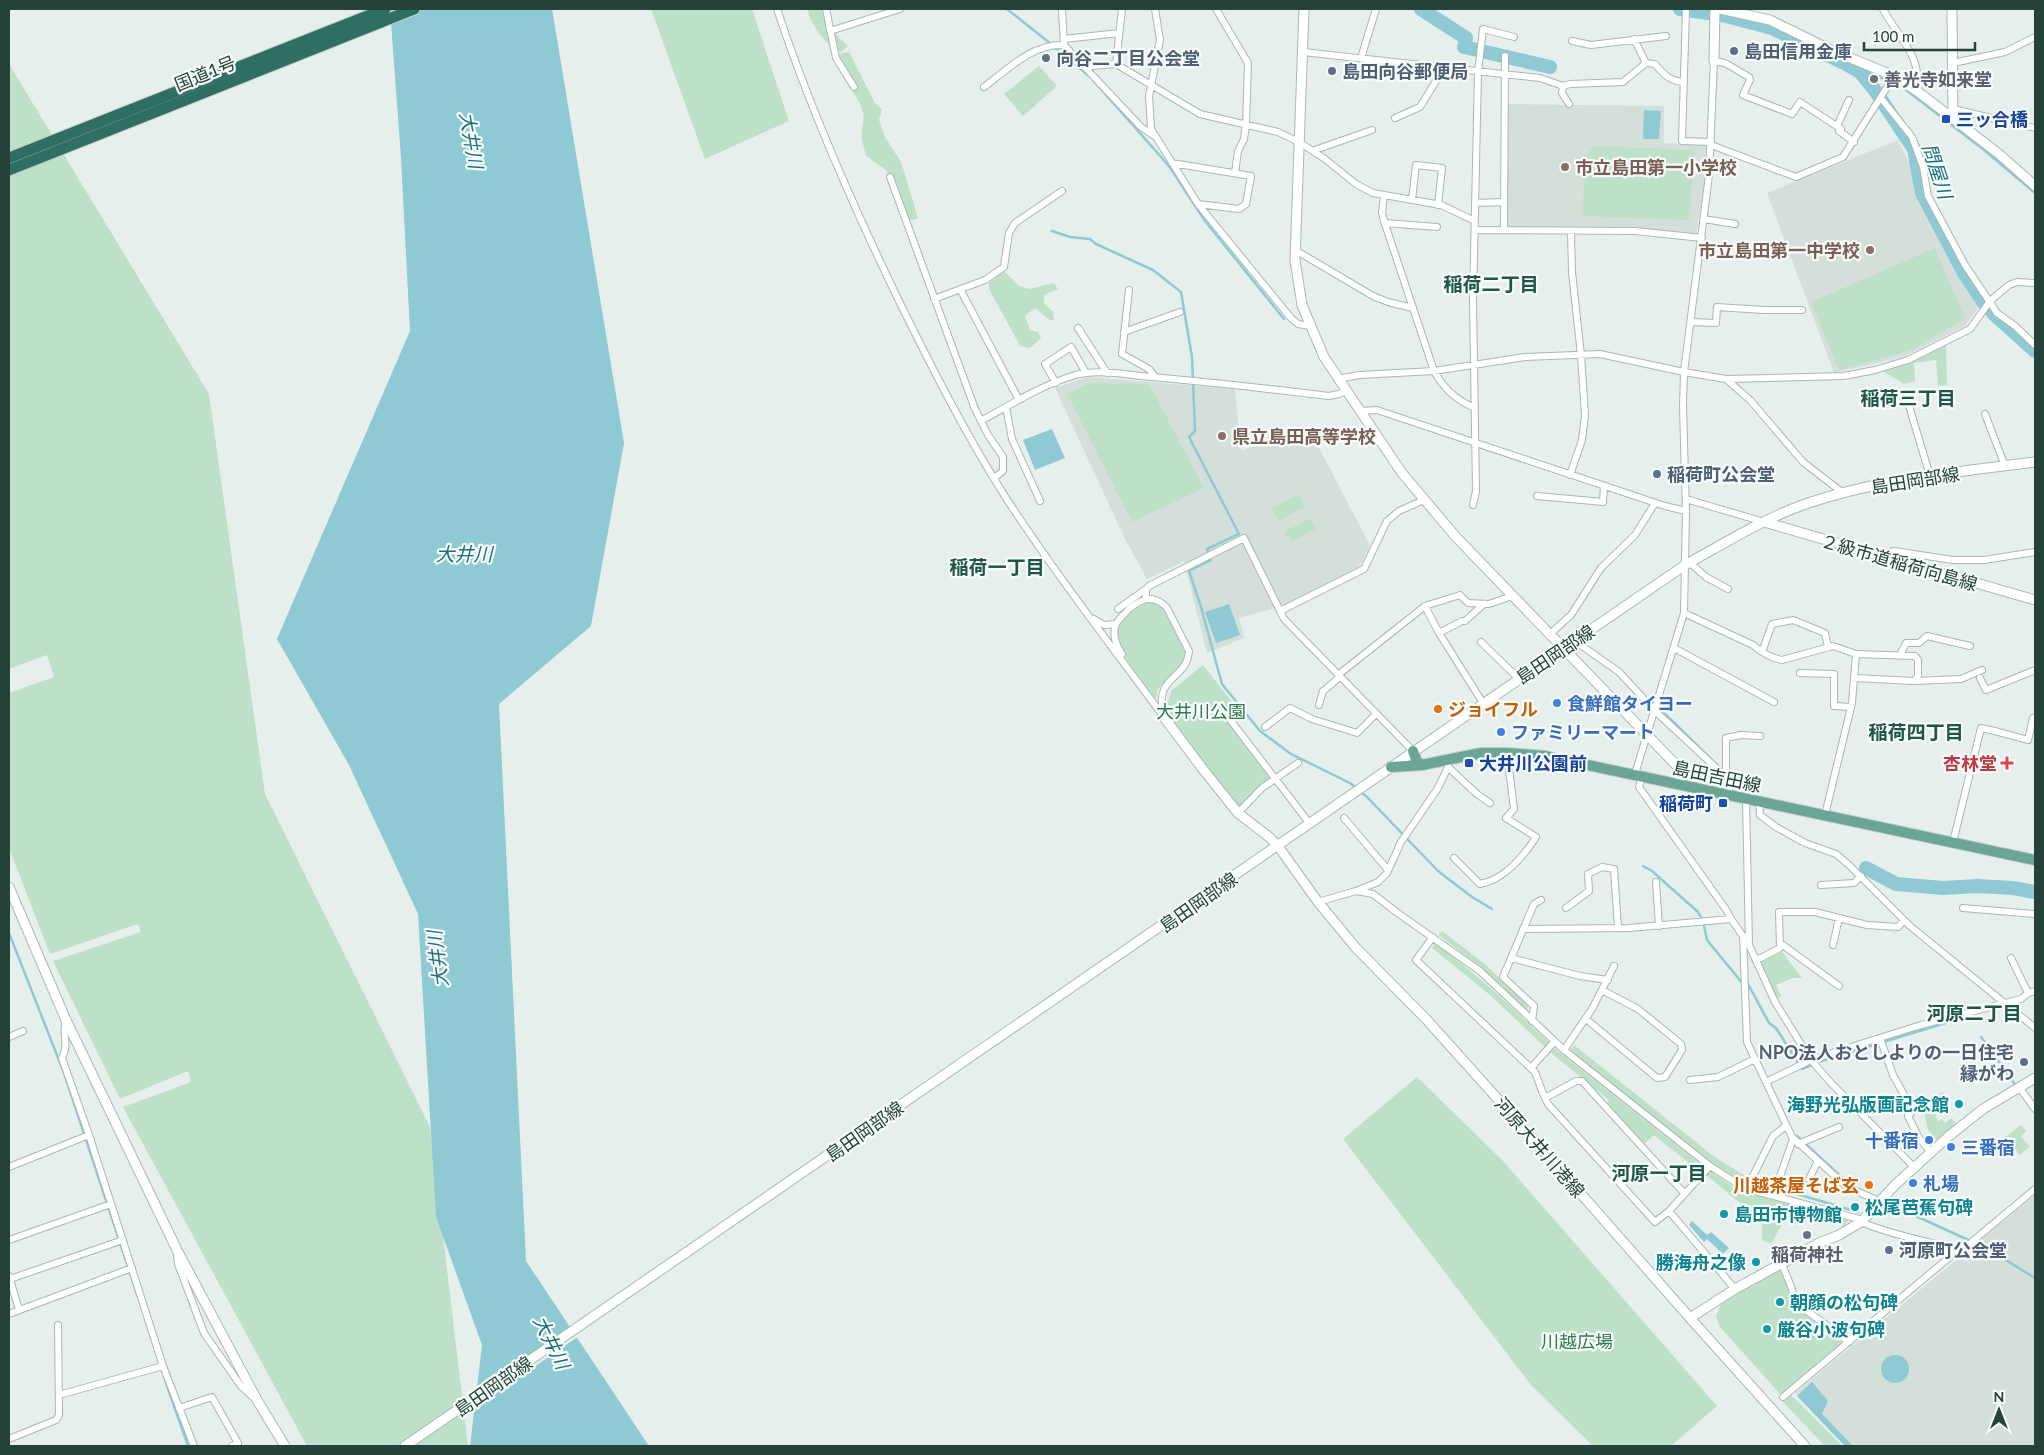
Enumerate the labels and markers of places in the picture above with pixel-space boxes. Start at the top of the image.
place label: 島田信用金庫 [1744,40,1852,62]
marker: 島田信用金庫 [1728,45,1740,57]
place label: 向谷二丁目公会堂 [1056,47,1200,69]
marker: 向谷二丁目公会堂 [1040,52,1052,64]
place label: 島田向谷郵便局 [1342,60,1468,82]
marker: 島田向谷郵便局 [1326,65,1338,77]
place label: 善光寺如来堂 [1884,68,1992,90]
marker: 善光寺如来堂 [1868,73,1880,85]
place label: 三ッ合橋 [1956,108,2028,130]
marker: 三ッ合橋 [1940,113,1952,125]
place label: 市立島田第一小学校 [1575,156,1737,178]
marker: 市立島田第一小学校 [1559,161,1571,173]
place label: 市立島田第一中学校 [1698,239,1860,261]
marker: 市立島田第一中学校 [1864,244,1876,256]
place label: 県立島田高等学校 [1232,425,1376,447]
marker: 県立島田高等学校 [1216,430,1228,442]
place label: 稲荷町公会堂 [1667,463,1775,485]
marker: 稲荷町公会堂 [1651,468,1663,480]
place label: 食鮮館タイヨー [1567,692,1693,714]
marker: 食鮮館タイヨー [1551,697,1563,709]
place label: ジョイフル [1448,698,1538,720]
marker: ジョイフル [1432,703,1444,715]
place label: ファミリーマート [1511,721,1655,743]
marker: ファミリーマート [1495,726,1507,738]
place label: 大井川公園前 [1479,752,1587,774]
place label: 杏林堂 [1943,752,1997,774]
marker: 大井川公園前 [1463,757,1475,769]
marker: 杏林堂 [2001,757,2013,769]
place label: 稲荷町 [1659,792,1713,814]
marker: 稲荷町 [1717,797,1729,809]
place label: NPO法人おとしよりの一日住宅 縁がわ [1759,1041,2014,1084]
marker: NPO法人おとしよりの一日住宅 縁がわ [2018,1056,2030,1068]
place label: 海野光弘版画記念館 [1787,1093,1949,1115]
marker: 海野光弘版画記念館 [1953,1098,1965,1110]
place label: 十番宿 [1865,1129,1919,1151]
marker: 十番宿 [1923,1134,1935,1146]
place label: 三番宿 [1961,1136,2015,1158]
marker: 三番宿 [1945,1141,1957,1153]
place label: 札場 [1923,1172,1959,1194]
place label: 川越茶屋そば玄 [1733,1174,1859,1196]
marker: 札場 [1907,1177,1919,1189]
marker: 川越茶屋そば玄 [1863,1179,1875,1191]
place label: 松尾芭蕉句碑 [1865,1196,1973,1218]
marker: 松尾芭蕉句碑 [1849,1201,1861,1213]
place label: 島田市博物館 [1734,1203,1842,1225]
marker: 島田市博物館 [1718,1208,1730,1220]
marker: 稲荷神社 [1801,1229,1813,1241]
place label: 河原町公会堂 [1899,1239,2007,1261]
place label: 稲荷神社 [1771,1243,1843,1265]
marker: 河原町公会堂 [1883,1244,1895,1256]
place label: 勝海舟之像 [1656,1251,1746,1273]
marker: 勝海舟之像 [1750,1256,1762,1268]
place label: 朝顔の松句碑 [1790,1291,1898,1313]
marker: 朝顔の松句碑 [1774,1296,1786,1308]
place label: 厳谷小波句碑 [1777,1318,1885,1340]
marker: 厳谷小波句碑 [1761,1323,1773,1335]

